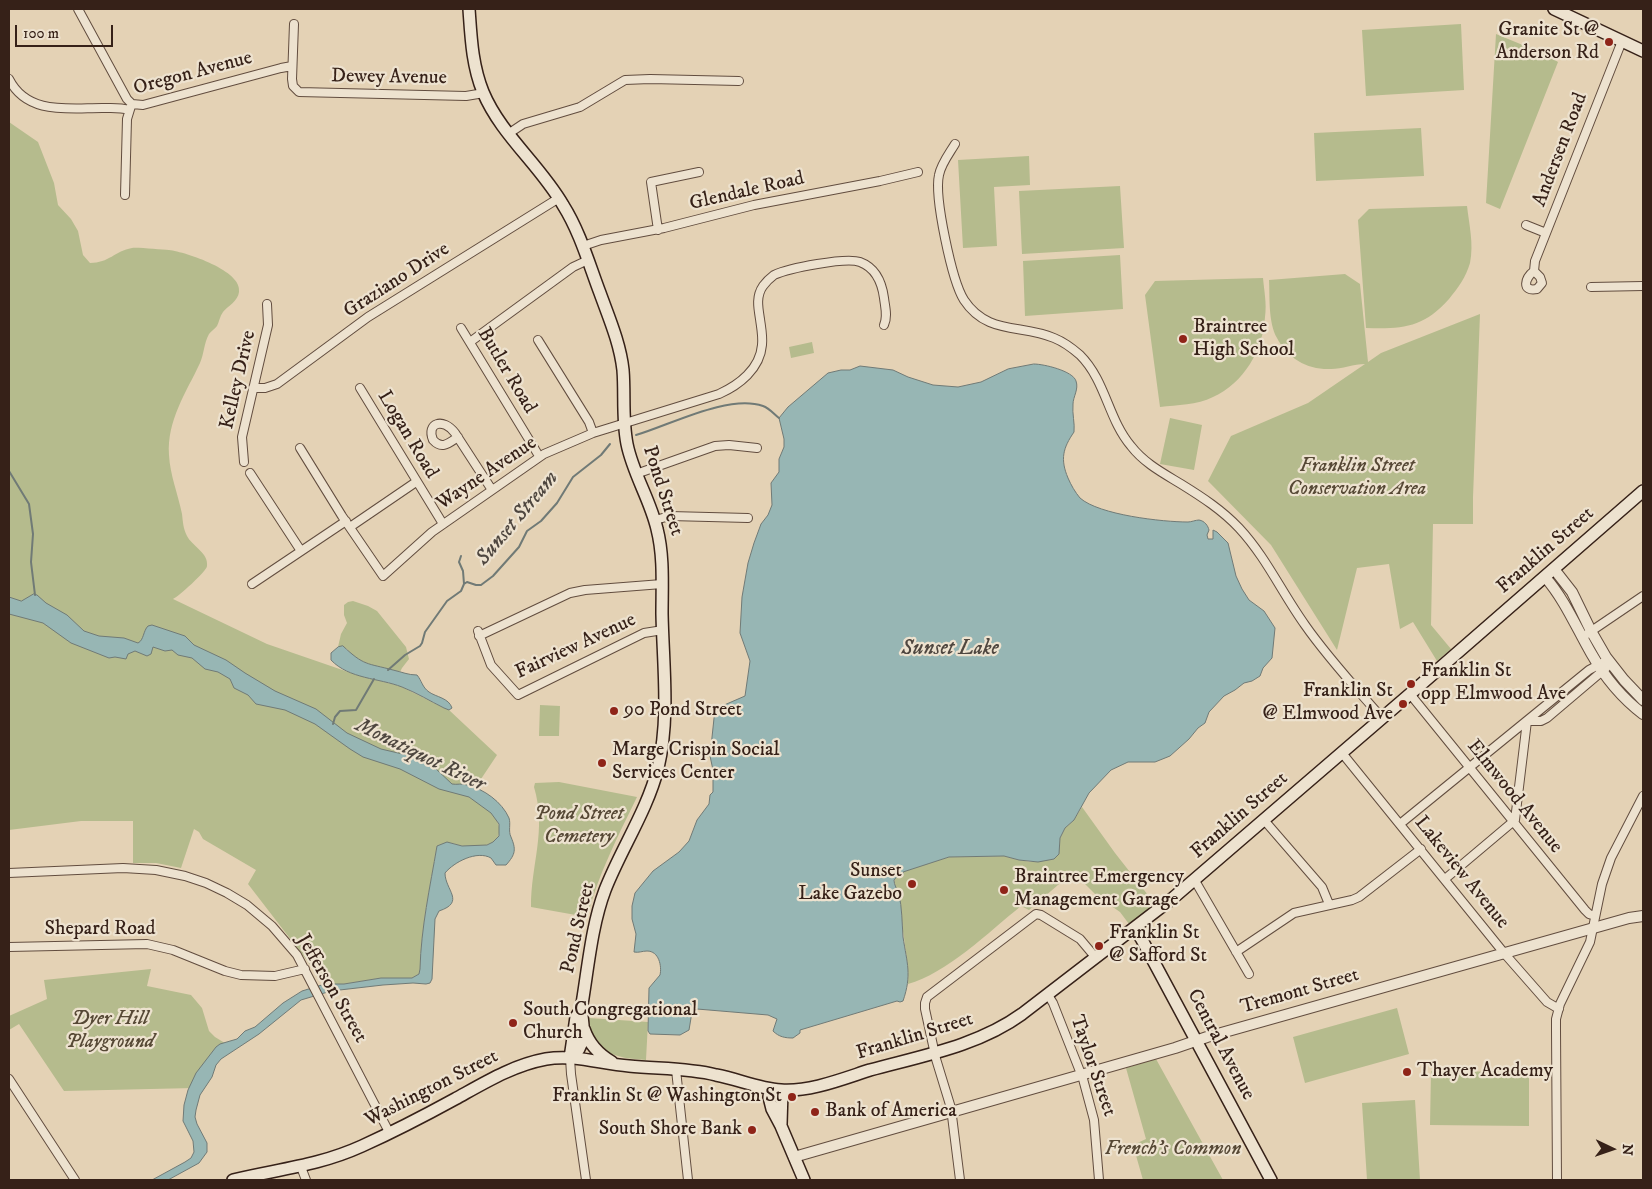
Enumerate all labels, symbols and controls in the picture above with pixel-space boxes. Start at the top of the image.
scale bar [18,15,115,47]
place label: Granite St @ Anderson Rd [1496,19,1599,66]
text: 100 m [23,24,59,43]
marker: Granite St @ Anderson Rd [1603,36,1615,48]
street label: Oregon Avenue [131,47,255,101]
street label: Dewey Avenue [331,65,447,91]
street label: Andersen Road [1528,90,1594,210]
street label: Glendale Road [687,167,807,217]
street label: Graziano Drive [340,238,454,324]
place label: Braintree High School [1193,316,1294,363]
street label: Butler Road [471,324,541,418]
street label: Kelley Drive [216,328,262,432]
marker: Braintree High School [1177,333,1189,345]
street label: Logan Road [371,387,443,483]
street label: Wayne Avenue [432,432,542,516]
street label: Pond Street [636,443,688,539]
park label: Franklin Street Conservation Area [1288,455,1426,502]
water label: Sunset Stream [471,467,565,571]
street label: Franklin Street [1493,502,1599,600]
street label: Fairview Avenue [512,609,640,685]
water label: Sunset Lake [901,637,999,663]
place label: Franklin St opp Elmwood Ave [1421,660,1566,707]
marker: Franklin St opp Elmwood Ave [1405,678,1417,690]
place label: Franklin St @ Elmwood Ave [1263,680,1393,727]
marker: Franklin St @ Elmwood Ave [1397,698,1409,710]
place label: 90 Pond Street [624,699,742,723]
marker: 90 Pond Street [608,705,620,717]
water label: Monatiquot River [351,714,489,798]
street label: Elmwood Avenue [1461,735,1567,859]
place label: Marge Crispin Social Services Center [612,739,779,786]
marker: Marge Crispin Social Services Center [596,757,608,769]
street label: Franklin Street [1187,767,1293,865]
park label: Pond Street Cemetery [534,803,624,850]
street label: Lakeview Avenue [1408,812,1514,934]
place label: Sunset Lake Gazebo [798,860,902,907]
place label: Braintree Emergency Management Garage [1014,866,1184,913]
marker: Sunset Lake Gazebo [906,878,918,890]
street label: Pond Street [557,880,601,976]
marker: Braintree Emergency Management Garage [998,884,1010,896]
street label: Shepard Road [45,918,155,942]
place label: Franklin St @ Safford St [1109,922,1207,969]
street label: Jefferson Street [290,931,372,1047]
marker: Franklin St @ Safford St [1093,940,1105,952]
street label: Tremont Street [1238,964,1362,1020]
street label: Central Avenue [1181,985,1259,1105]
place label: South Congregational Church [523,999,697,1046]
park label: Dyer Hill Playground [66,1008,154,1055]
street label: Franklin Street [854,1008,976,1066]
street label: Taylor Street [1063,1012,1121,1120]
marker: South Congregational Church [507,1017,519,1029]
street label: Washington Street [361,1045,503,1133]
place label: Thayer Academy [1417,1060,1553,1084]
marker: Thayer Academy [1401,1066,1413,1078]
place label: Franklin St @ Washington St [552,1085,782,1109]
marker: Franklin St @ Washington St [786,1091,798,1103]
place label: Bank of America [825,1100,957,1124]
marker: Bank of America [809,1106,821,1118]
place label: South Shore Bank [599,1118,742,1142]
marker: South Shore Bank [746,1124,758,1136]
north arrow [1587,1124,1637,1174]
park label: French's Common [1105,1138,1241,1162]
text: N [1618,1144,1636,1156]

